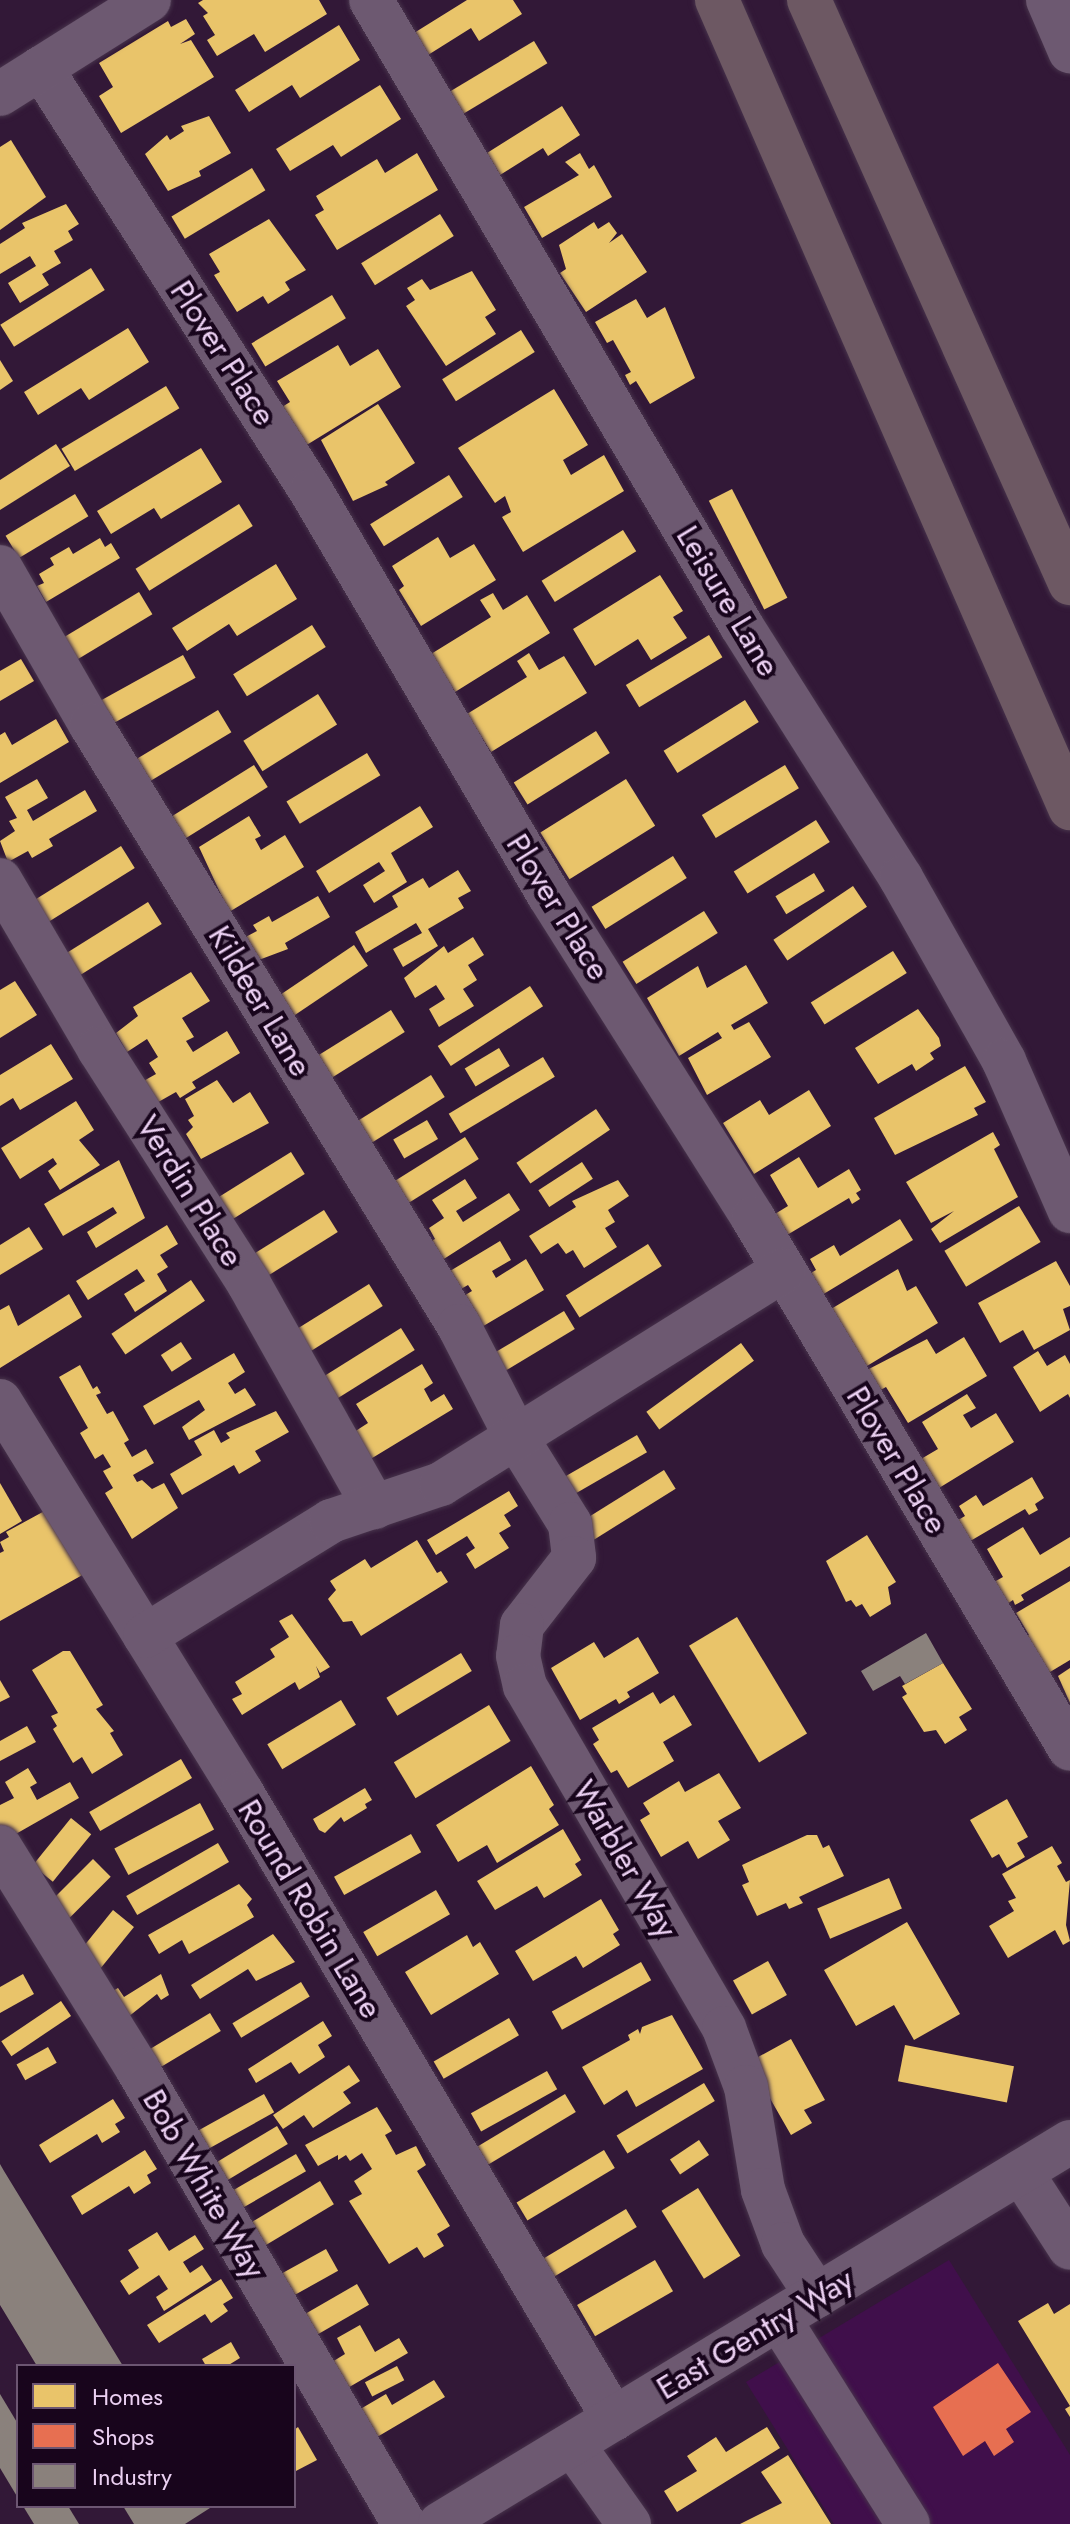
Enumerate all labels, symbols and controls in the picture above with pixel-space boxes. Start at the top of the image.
street label: Plover Place [162,274,284,432]
street label: Leisure Lane [668,519,788,683]
street label: Plover Place [498,827,618,987]
street label: Kildeer Lane [200,919,320,1083]
street label: Verdin Place [128,1108,252,1274]
street label: Plover Place [838,1380,956,1540]
street label: Warbler Way [565,1773,685,1945]
street label: Round Robin Lane [230,1793,390,2025]
street label: Bob White Way [134,2083,274,2285]
street label: East Gentry Way [650,2260,860,2408]
legend [16,2364,296,2508]
text: Homes [92,2379,163,2414]
text: Shops [92,2419,154,2454]
text: Industry [92,2459,172,2494]

